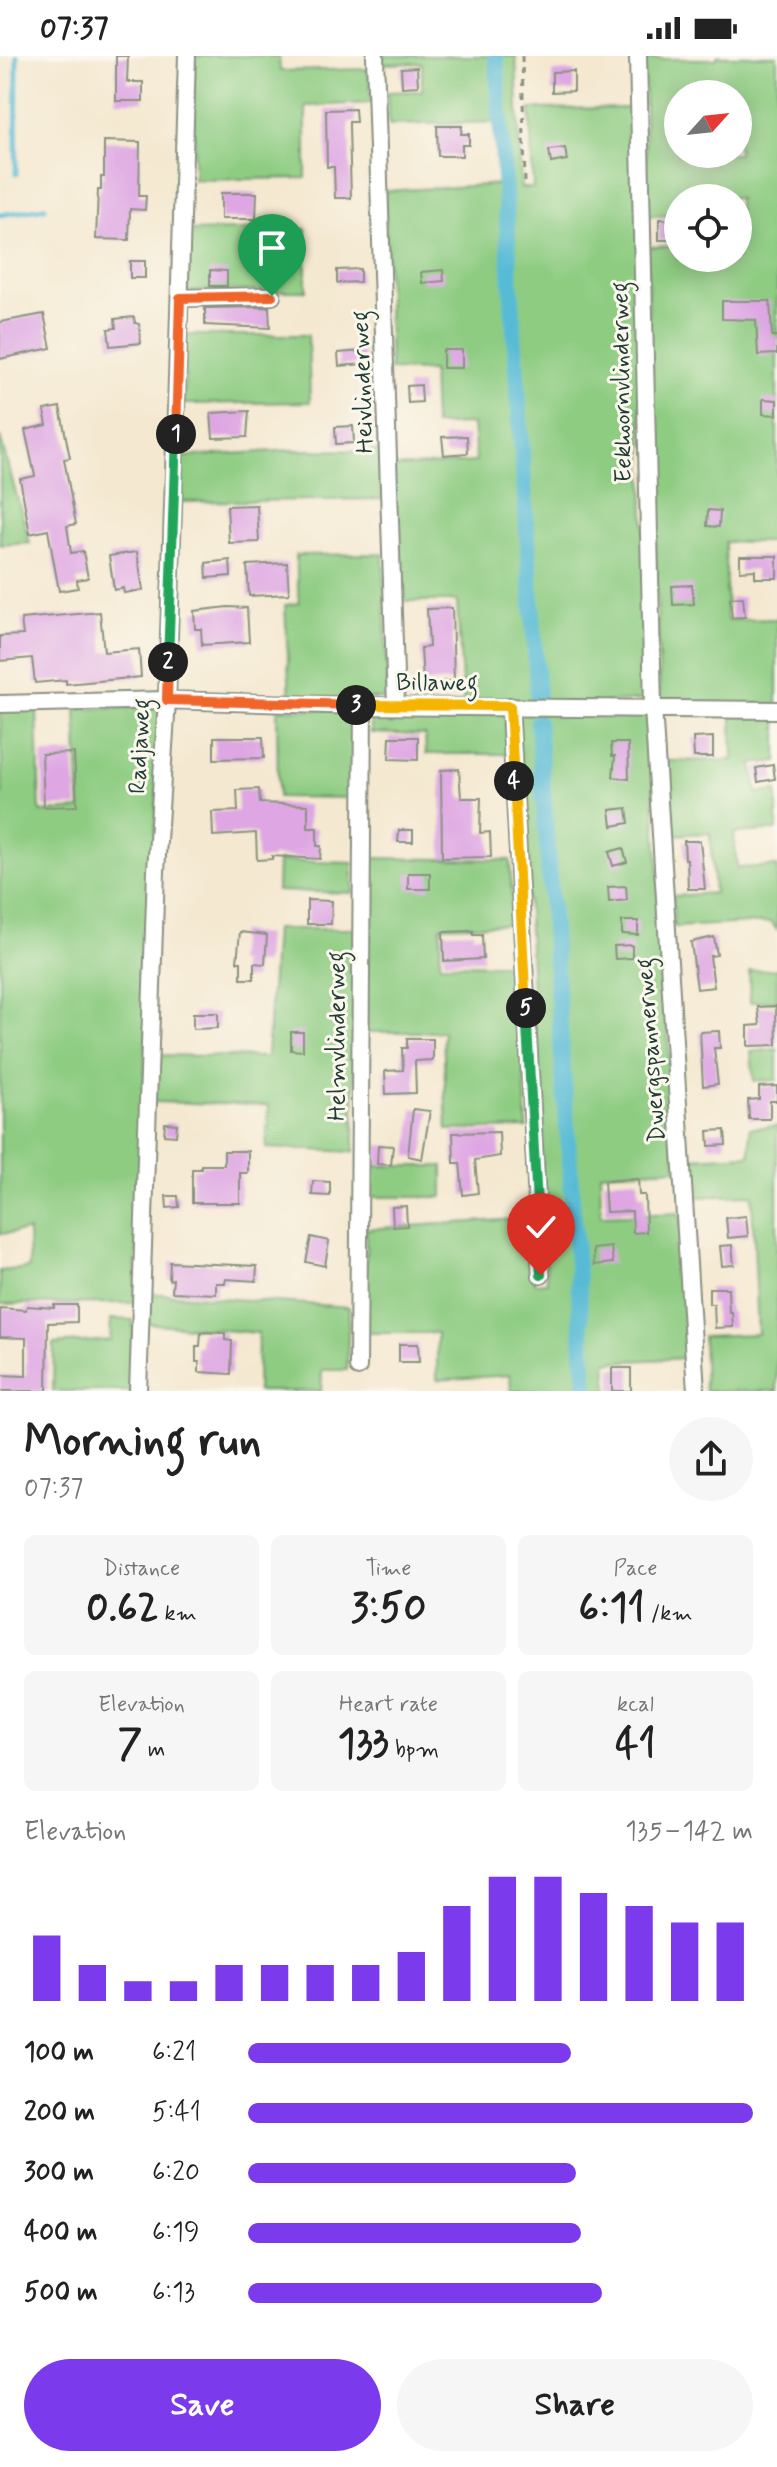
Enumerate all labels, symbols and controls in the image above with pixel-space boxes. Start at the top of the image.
text: 07:37 [40,9,109,48]
north arrow [664,80,752,168]
map controls [664,80,752,272]
button: locate [664,184,752,272]
pin [238,214,306,296]
icon: arrive [250,226,294,270]
street label: Eekhoornvlinderweg [605,281,643,483]
street label: Heivlinderweg [346,310,384,454]
pin: 1 [156,414,196,454]
text: 1 [171,420,181,448]
pin: 2 [148,642,188,682]
text: 2 [163,648,173,676]
street label: Billaweg [396,668,478,702]
pin: 3 [336,685,376,725]
text: 3 [351,691,361,719]
street label: Radjaweg [123,697,161,795]
pin: 4 [494,761,534,801]
text: 4 [508,767,520,795]
street label: Helmvlinderweg [322,951,356,1121]
street label: Dwergspannerweg [630,956,676,1143]
pin: 5 [506,988,546,1028]
text: 5 [519,994,533,1022]
pin [507,1193,575,1275]
icon: check [519,1205,563,1249]
text: Morning run [24,1413,261,1471]
button: share [669,1417,753,1501]
text: 07:37 [24,1472,83,1506]
text: Distance [103,1555,180,1583]
text: Time [365,1555,412,1583]
text: Pace [614,1555,657,1583]
text: 0.62 [86,1583,159,1635]
text: 3:50 [351,1583,426,1635]
text: 6:11 [579,1583,645,1635]
text: km [159,1600,197,1628]
text: /km [645,1600,692,1628]
text: Elevation [98,1691,185,1719]
text: Heart rate [339,1691,438,1719]
text: kcal [617,1691,654,1719]
text: 7 [118,1719,142,1771]
text: 133 [338,1719,389,1771]
text: 41 [615,1719,656,1771]
text: m [142,1736,165,1764]
text: bpm [389,1736,439,1764]
text: Elevation [24,1815,126,1849]
text: 135–142 m [625,1815,753,1849]
text: 100 m [24,2036,94,2070]
text: 6:21 [152,2036,196,2070]
text: 200 m [24,2096,95,2130]
text: 5:41 [152,2096,201,2130]
text: 300 m [24,2156,94,2190]
text: 6:20 [152,2156,200,2190]
text: 400 m [24,2216,97,2250]
text: 6:19 [152,2216,199,2250]
text: 500 m [24,2276,98,2310]
text: 6:13 [152,2276,195,2310]
button: Save [24,2359,381,2451]
button: Share [397,2359,753,2451]

